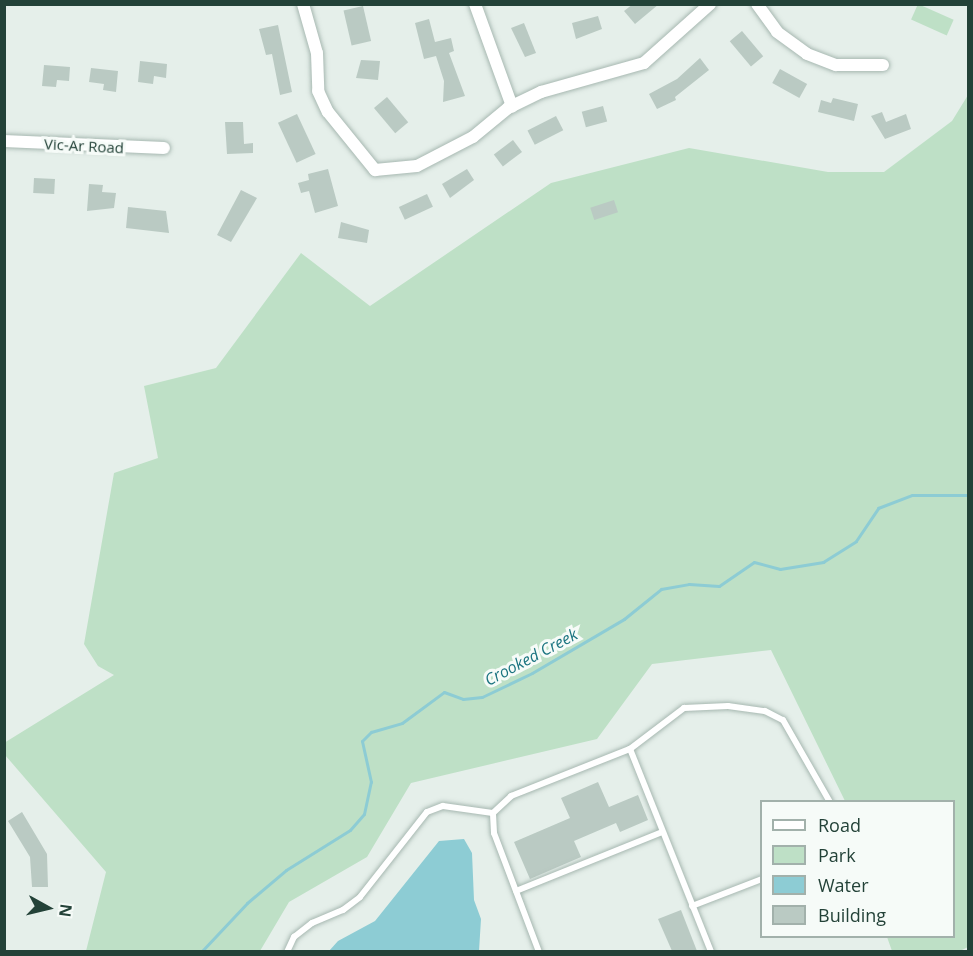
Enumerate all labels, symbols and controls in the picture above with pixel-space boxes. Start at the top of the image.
street label: Vic-Ar Road [44,135,124,157]
water label: Crooked Creek [481,624,581,690]
legend [760,800,955,938]
text: Road [818,813,861,837]
text: Park [818,843,856,867]
text: Water [818,873,869,897]
north arrow [18,878,78,938]
text: N [54,903,78,918]
text: Building [818,903,886,927]

